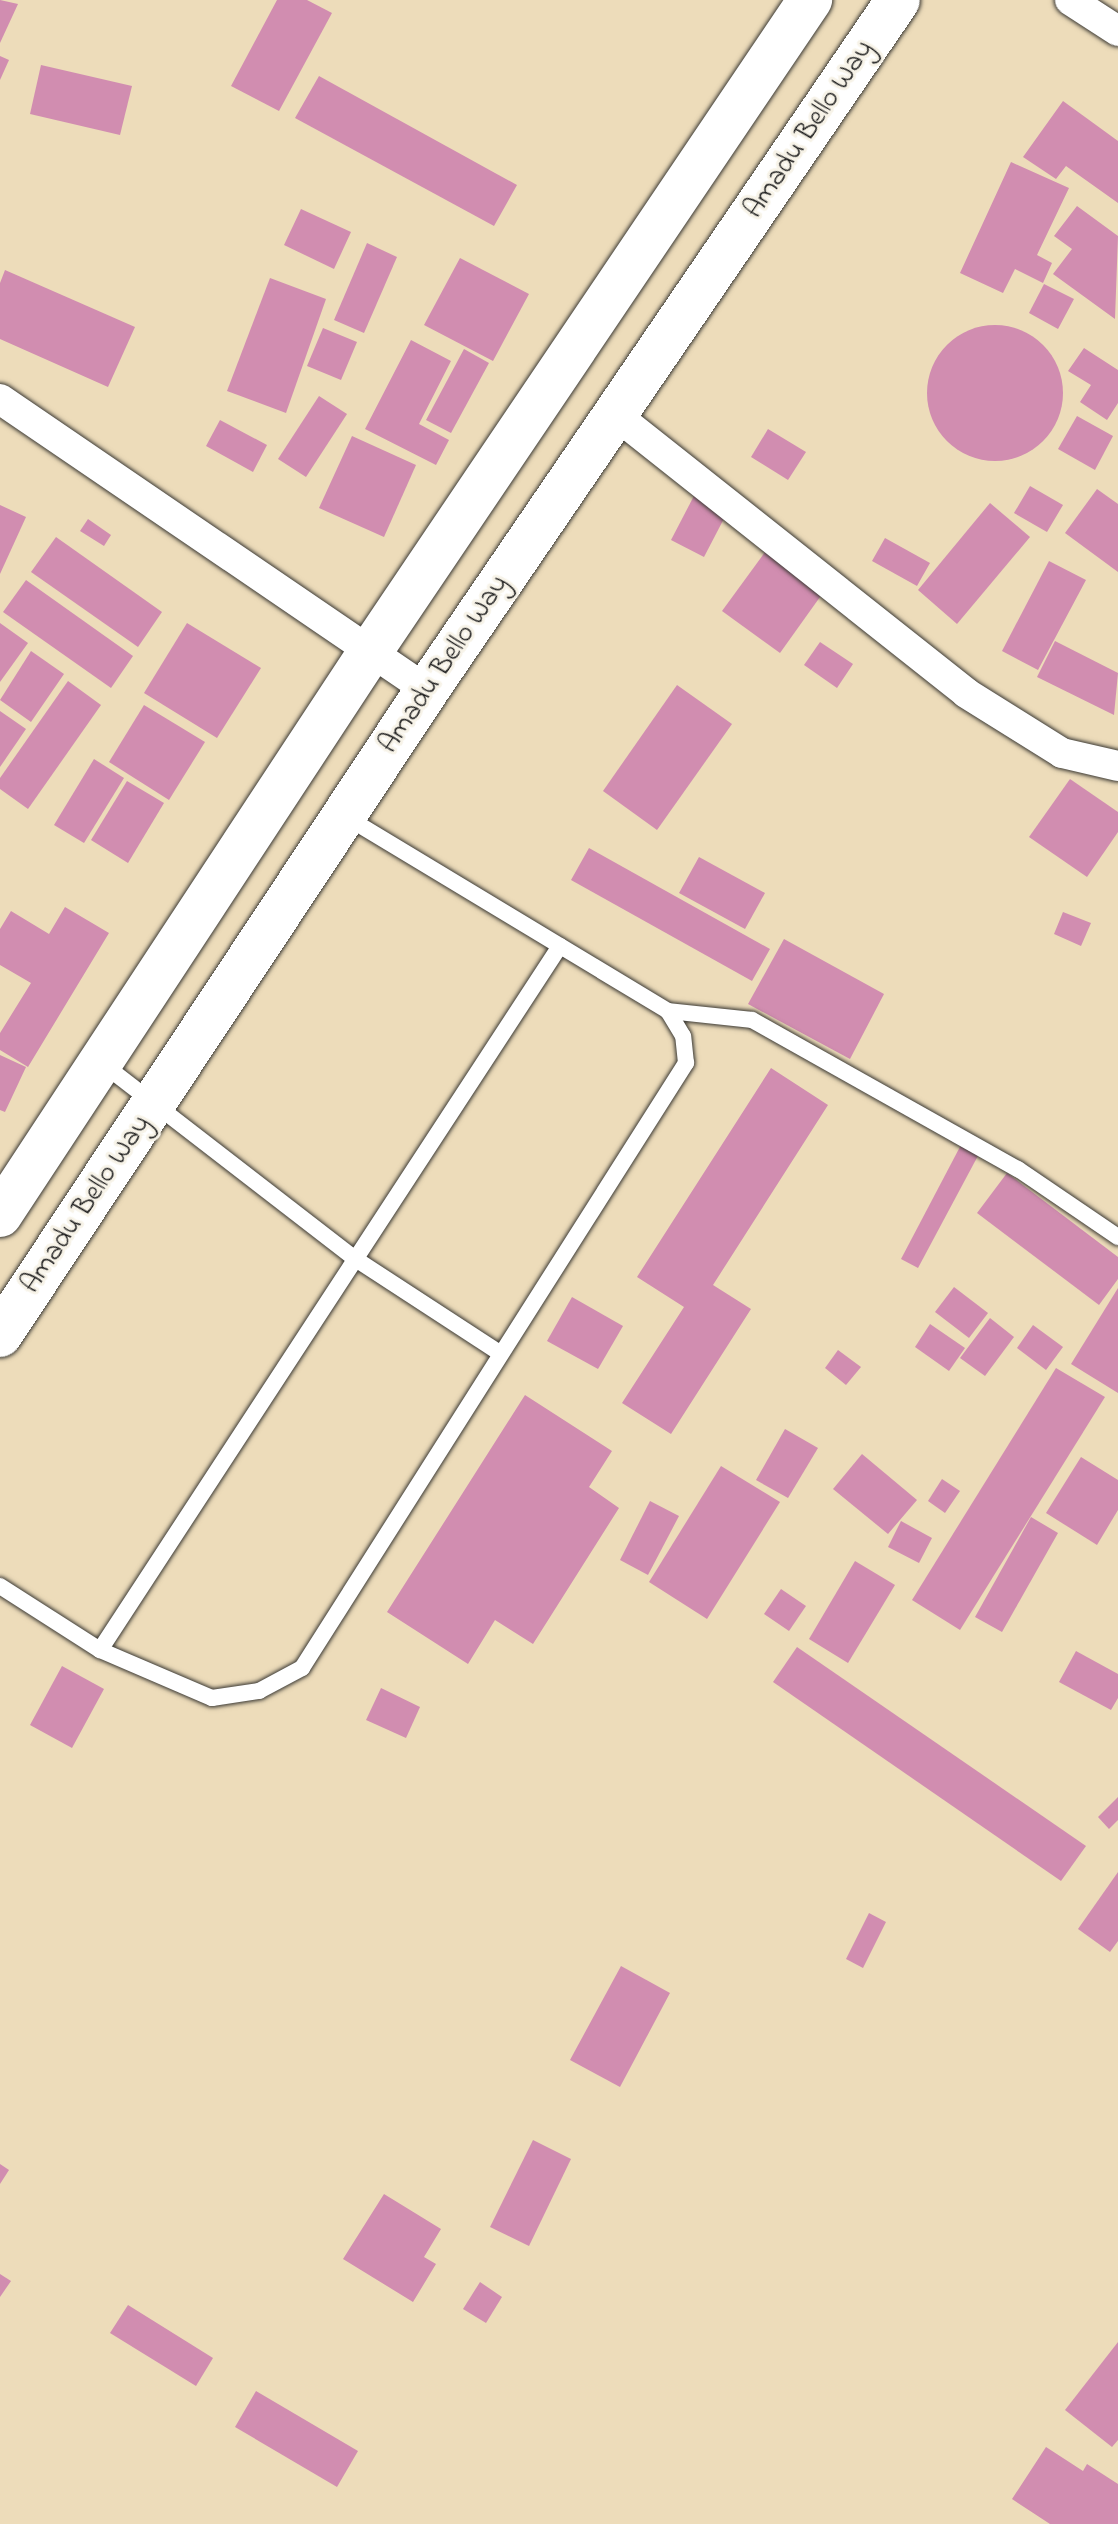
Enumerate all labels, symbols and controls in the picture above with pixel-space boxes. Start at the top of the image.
street label: Amadu Bello Way [738,35,882,225]
street label: Amadu Bello Way [373,570,517,760]
street label: Amadu Bello Way [15,1110,159,1300]

